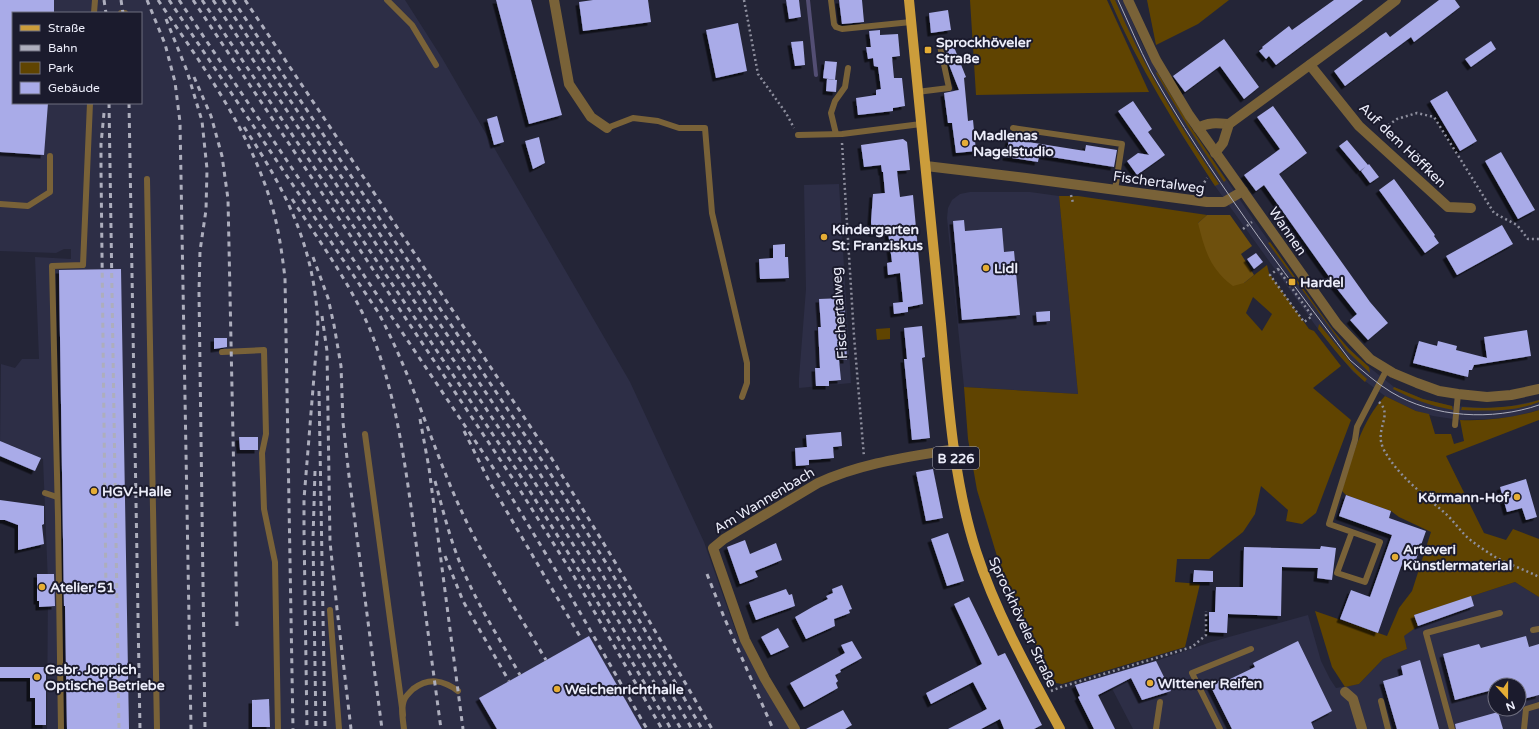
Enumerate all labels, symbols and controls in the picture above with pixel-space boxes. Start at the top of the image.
legend [12,12,142,104]
text: Straße [48,21,85,35]
place label: Sprockhöveler Straße [936,34,1032,67]
text: Bahn [48,41,78,55]
marker: Sprockhöveler Straße [923,45,933,55]
text: Park [48,61,74,75]
text: Gebäude [48,81,100,95]
street label: Auf dem Höffken [1356,99,1450,191]
place label: Madlenas Nagelstudio [973,127,1054,160]
marker: Madlenas Nagelstudio [960,138,970,148]
street label: Fischertalweg [1112,168,1206,197]
street label: Wannen [1265,204,1310,259]
place label: Kindergarten St. Franziskus [832,221,923,254]
marker: Kindergarten St. Franziskus [819,232,829,242]
place label: Lidl [994,260,1018,277]
marker: Lidl [981,263,991,273]
street label: Fischertalweg [828,266,851,360]
place label: Hardel [1300,274,1344,291]
marker: Hardel [1287,277,1297,287]
road number: B 226 [933,447,979,469]
street label: Am Wannenbach [711,464,818,537]
place label: HGV-Halle [102,483,172,500]
marker: HGV-Halle [89,486,99,496]
place label: Körmann-Hof [1418,489,1510,506]
marker: Körmann-Hof [1512,492,1522,502]
place label: Arteveri Künstlermaterial [1403,541,1512,574]
marker: Arteveri Künstlermaterial [1390,552,1400,562]
street label: Sprockhöveler Straße [985,554,1060,690]
place label: Atelier 51 [50,579,115,596]
marker: Atelier 51 [37,582,47,592]
place label: Gebr. Joppich Optische Betriebe [45,661,165,694]
marker: Gebr. Joppich Optische Betriebe [32,672,42,682]
place label: Wittener Reifen [1158,675,1262,692]
north arrow [1487,677,1527,717]
marker: Wittener Reifen [1145,678,1155,688]
place label: Weichenrichthalle [565,681,684,698]
marker: Weichenrichthalle [552,684,562,694]
text: N [1504,698,1517,714]

